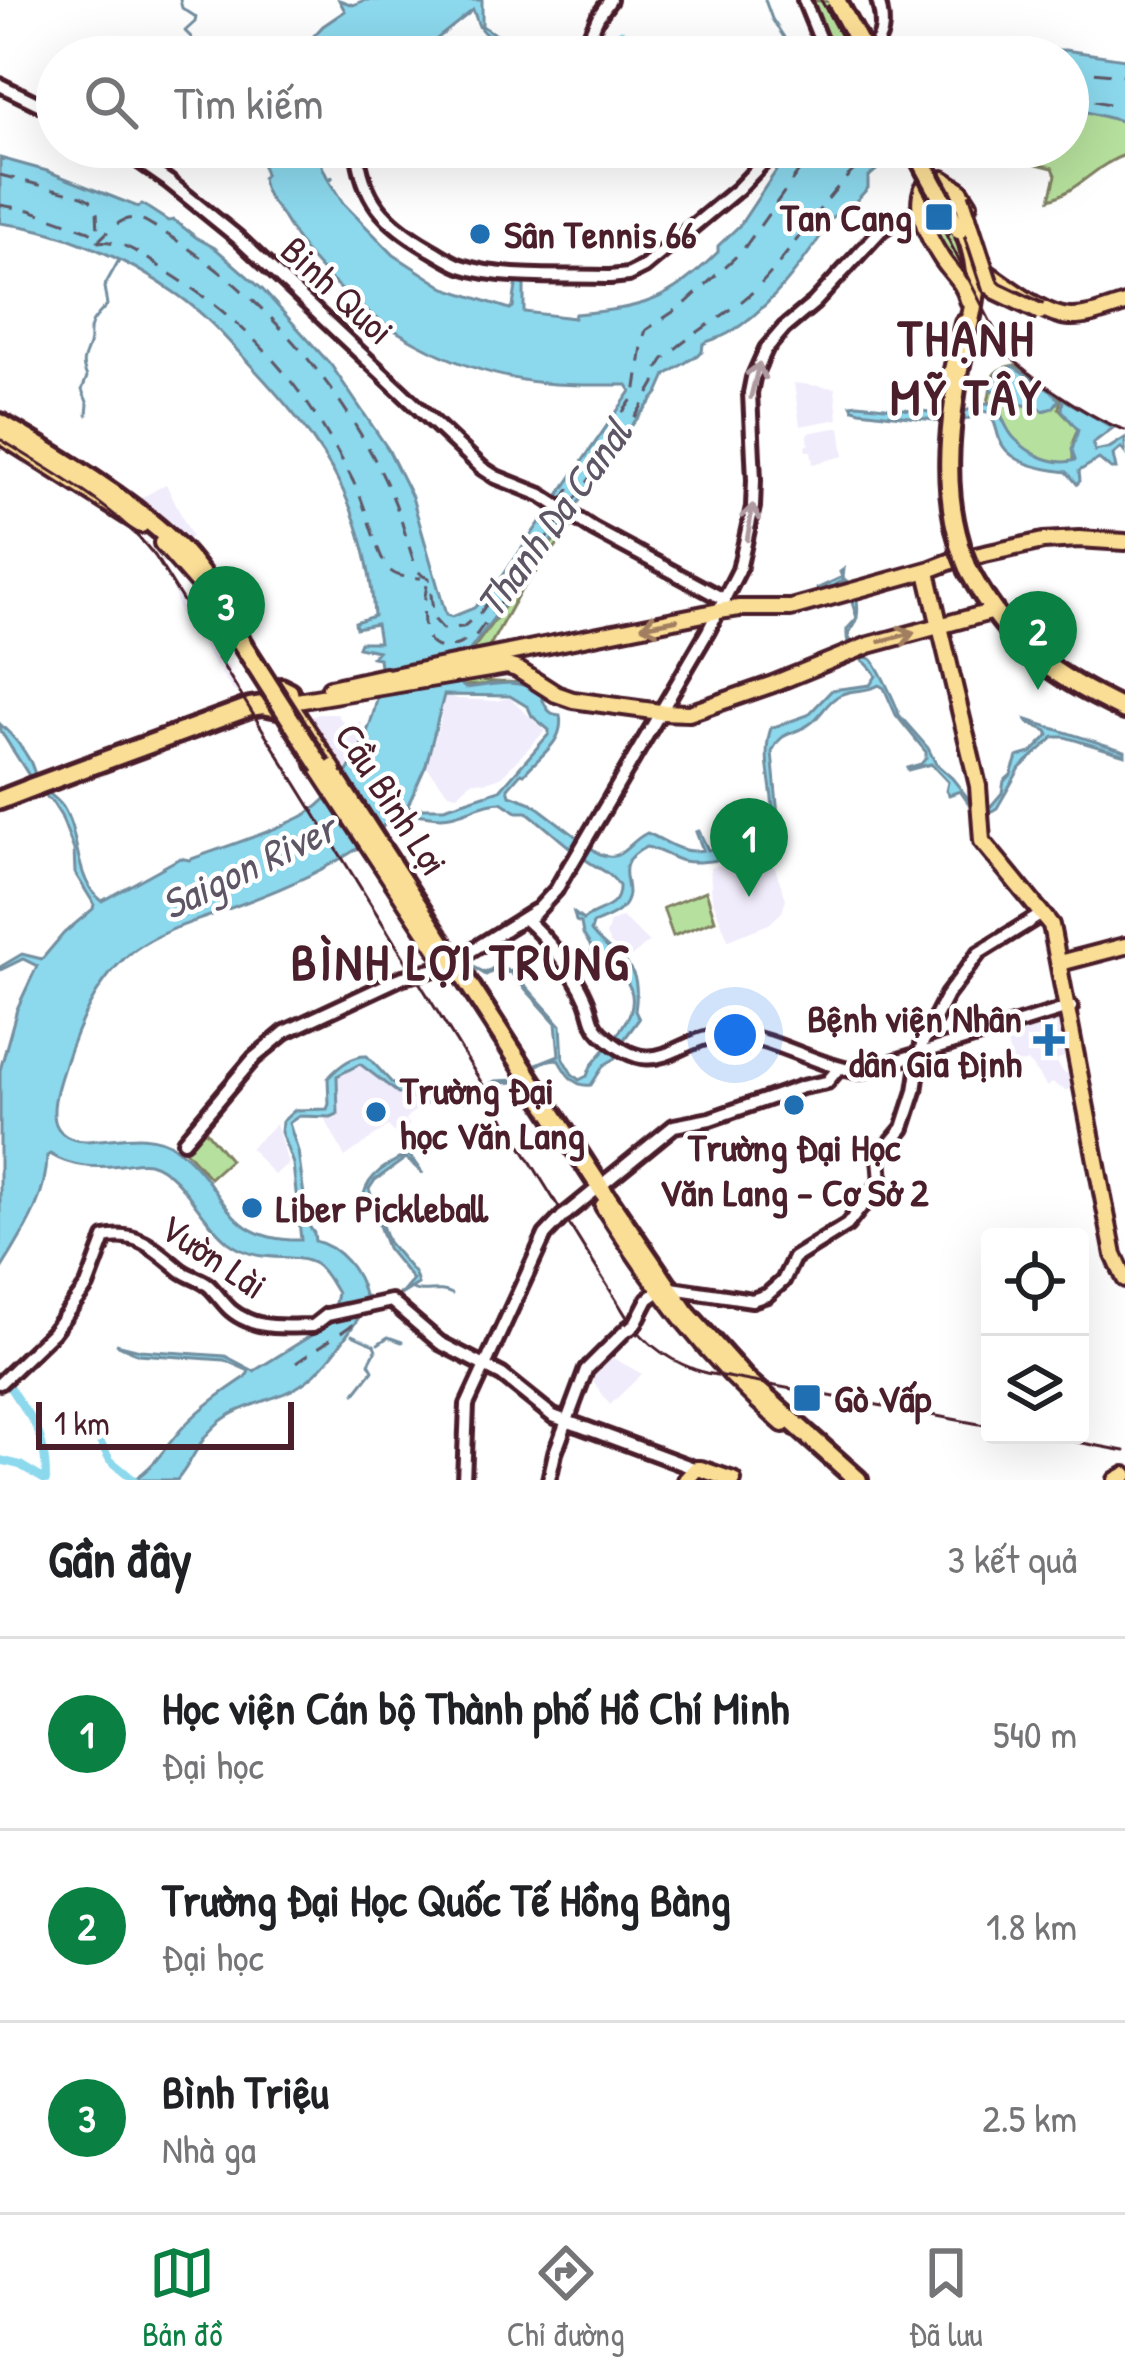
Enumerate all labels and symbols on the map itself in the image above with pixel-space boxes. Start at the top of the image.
place label: Tan Cang [779,190,912,244]
marker: Tan Cang [923,201,955,233]
place label: Sân Tennis 66 [504,207,697,260]
marker: Sân Tennis 66 [467,221,493,247]
street label: Binh Quoi [270,224,407,356]
district label: THẠNH MỸ TÂY [890,303,1044,431]
one-way arrow [745,362,767,400]
water label: Thanh Da Canal [461,406,645,628]
one-way arrow [739,504,762,543]
pin: 3 [187,566,265,665]
pin: 2 [999,591,1077,690]
one-way arrow [641,613,680,635]
one-way arrow [877,625,915,647]
street label: Cầu Bình Lợi [323,712,461,885]
water label: Saigon River [151,797,349,933]
pin: 1 [710,798,788,897]
district label: BÌNH LỢI TRUNG [291,927,631,996]
place label: Bệnh viện Nhân dân Gia Định [807,991,1023,1089]
your location [705,1005,765,1065]
marker: Bệnh viện Nhân dân Gia Định [1033,1024,1065,1056]
place label: Trường Đại học Văn Lang [399,1063,585,1162]
marker: Trường Đại Học Văn Lang - Cơ Sở 2 [781,1092,807,1118]
marker: Trường Đại học Văn Lang [363,1099,389,1125]
place label: Trường Đại Học Văn Lang - Cơ Sở 2 [659,1120,929,1219]
place label: Liber Pickleball [276,1181,489,1234]
marker: Liber Pickleball [239,1195,265,1221]
street label: Vườn Lài [150,1201,278,1311]
place label: Gò Vấp [834,1371,932,1425]
marker: Gò Vấp [791,1382,823,1414]
scale bar [36,1396,294,1449]

